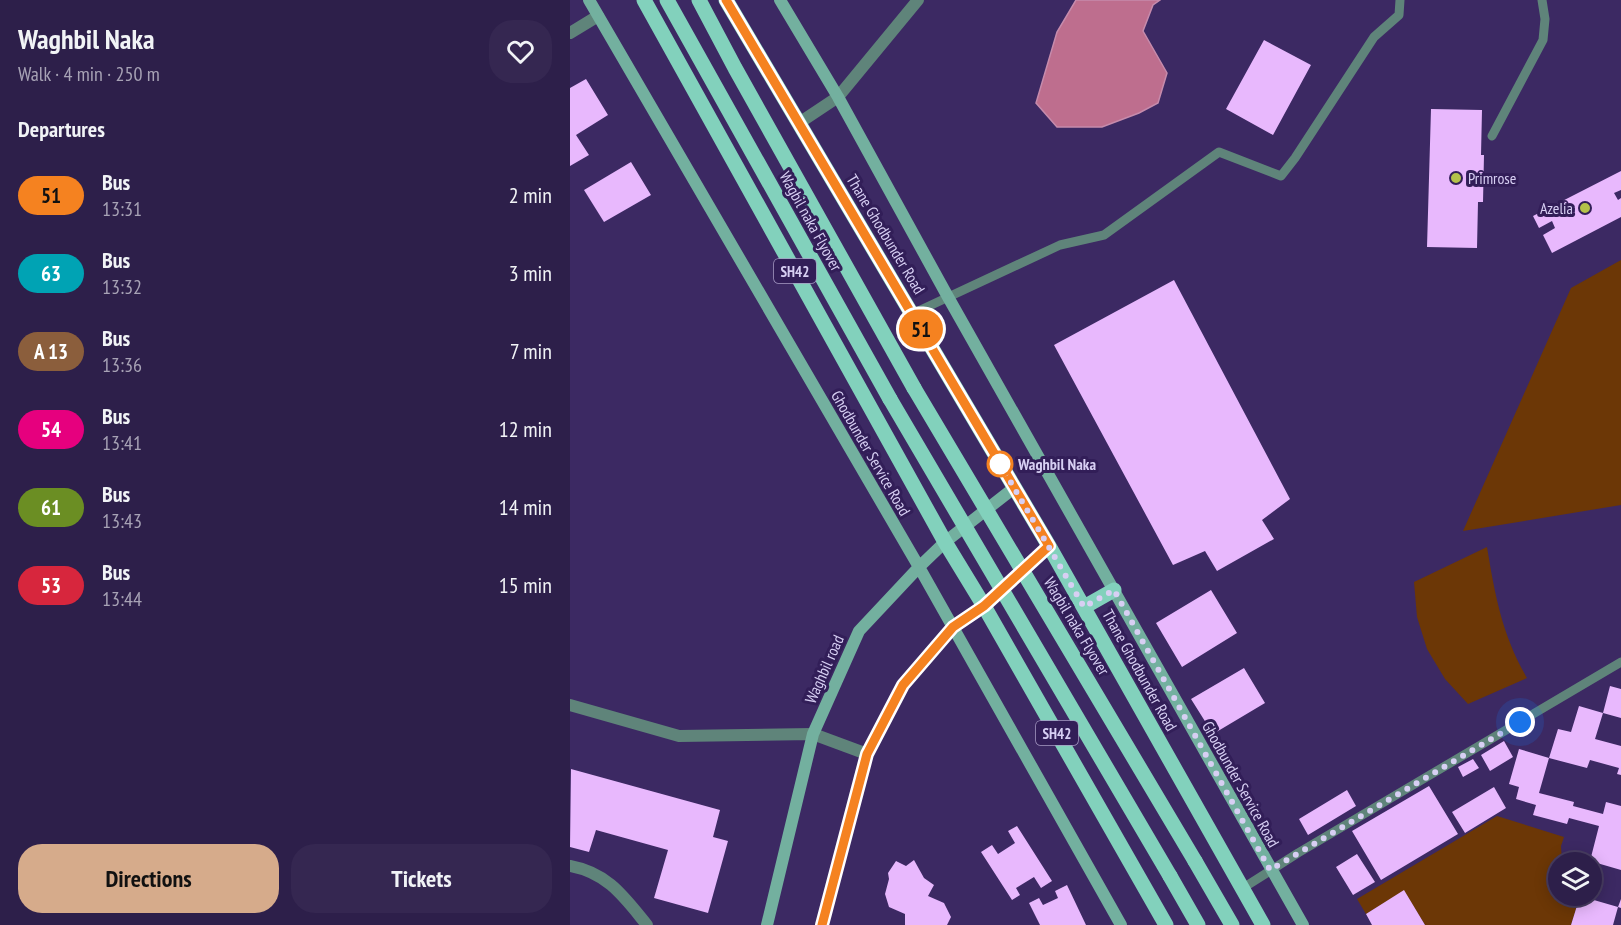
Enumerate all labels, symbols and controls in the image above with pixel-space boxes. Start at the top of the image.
text: Waghbil Naka [18,20,155,57]
button: heart [489,20,552,83]
text: Walk · 4 min · 250 m [18,61,160,87]
text: Departures [18,115,105,143]
text: Bus [102,168,130,196]
street label: Wagbil naka Flyover [775,168,847,275]
place label: Primrose [1468,168,1516,188]
street label: Thane Ghodbunder Road [842,171,930,297]
marker: Primrose [1449,171,1463,185]
text: 2 min [509,181,552,209]
text: 51 [41,182,61,209]
text: 13:31 [102,196,142,222]
place label: Azelia [1540,198,1573,218]
marker: Azelia [1578,201,1592,215]
text: Bus [102,246,130,274]
text: 3 min [509,259,552,287]
road number: SH42 [774,259,816,283]
text: 63 [41,260,61,287]
text: 13:32 [102,274,142,300]
line badge: 51 [894,310,948,348]
text: 51 [911,316,931,343]
text: Bus [102,324,130,352]
text: 7 min [510,337,552,365]
text: A 13 [34,338,68,365]
text: 13:36 [102,352,142,378]
street label: Ghodbunder Service Road [827,387,915,519]
text: Bus [102,402,130,430]
text: 12 min [499,415,552,443]
text: 54 [41,416,61,443]
text: 13:41 [102,430,142,456]
marker: Waghbil Naka [987,451,1013,477]
place label: Waghbil Naka [1017,454,1096,474]
text: Bus [102,480,130,508]
text: 14 min [499,493,552,521]
text: 61 [41,494,61,521]
text: 13:43 [102,508,142,534]
text: Bus [102,558,130,586]
text: 15 min [499,571,552,599]
text: 53 [41,572,61,599]
street label: Wagbil naka Flyover [1040,573,1114,679]
text: 13:44 [102,586,142,612]
street label: Thane Ghodbunder Road [1098,606,1182,734]
street label: Waghbil road [800,632,848,706]
your location [1505,707,1535,737]
street label: Ghodbunder Service Road [1198,717,1284,851]
road number: SH42 [1036,721,1078,745]
button: Directions [18,844,279,913]
button: Tickets [291,844,552,913]
map controls [1548,852,1602,906]
button: layers [1548,852,1602,906]

